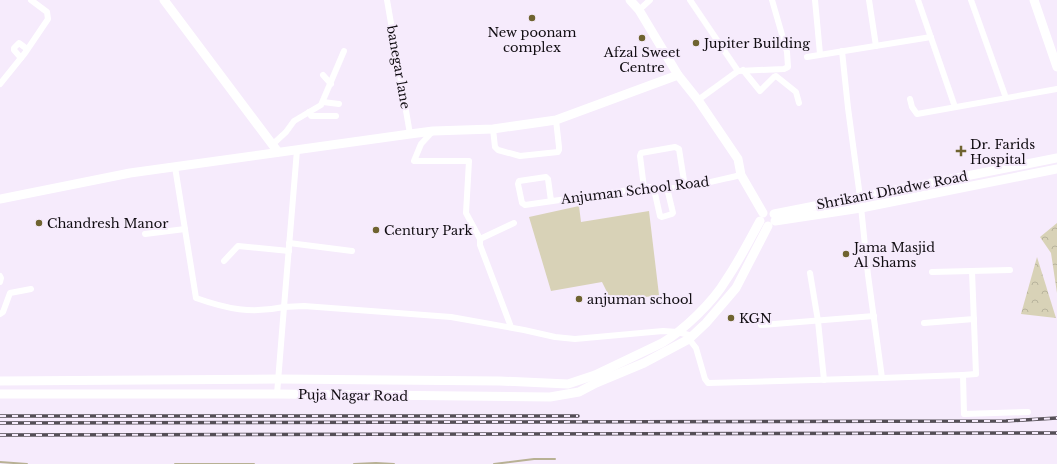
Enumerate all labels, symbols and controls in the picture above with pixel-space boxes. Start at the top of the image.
marker: New poonam complex [527,13,537,23]
street label: banegar lane [383,23,414,110]
place label: New poonam complex [487,24,577,56]
marker: Afzal Sweet Centre [637,33,647,43]
place label: Jupiter Building [702,35,810,52]
marker: Jupiter Building [691,38,701,48]
place label: Afzal Sweet Centre [603,44,680,76]
place label: Dr. Farids Hospital [970,136,1035,168]
marker: Dr. Farids Hospital [955,145,967,157]
street label: Shrikant Dhadwe Road [815,167,969,213]
street label: Anjuman School Road [559,173,710,208]
place label: Chandresh Manor [47,215,169,232]
marker: Chandresh Manor [34,218,44,228]
place label: Century Park [384,222,473,239]
marker: Century Park [371,225,381,235]
place label: Jama Masjid Al Shams [852,239,935,271]
marker: Jama Masjid Al Shams [841,249,851,259]
place label: anjuman school [587,291,693,308]
marker: anjuman school [574,294,584,304]
place label: KGN [739,310,772,327]
marker: KGN [726,313,736,323]
street label: Puja Nagar Road [298,386,408,405]

